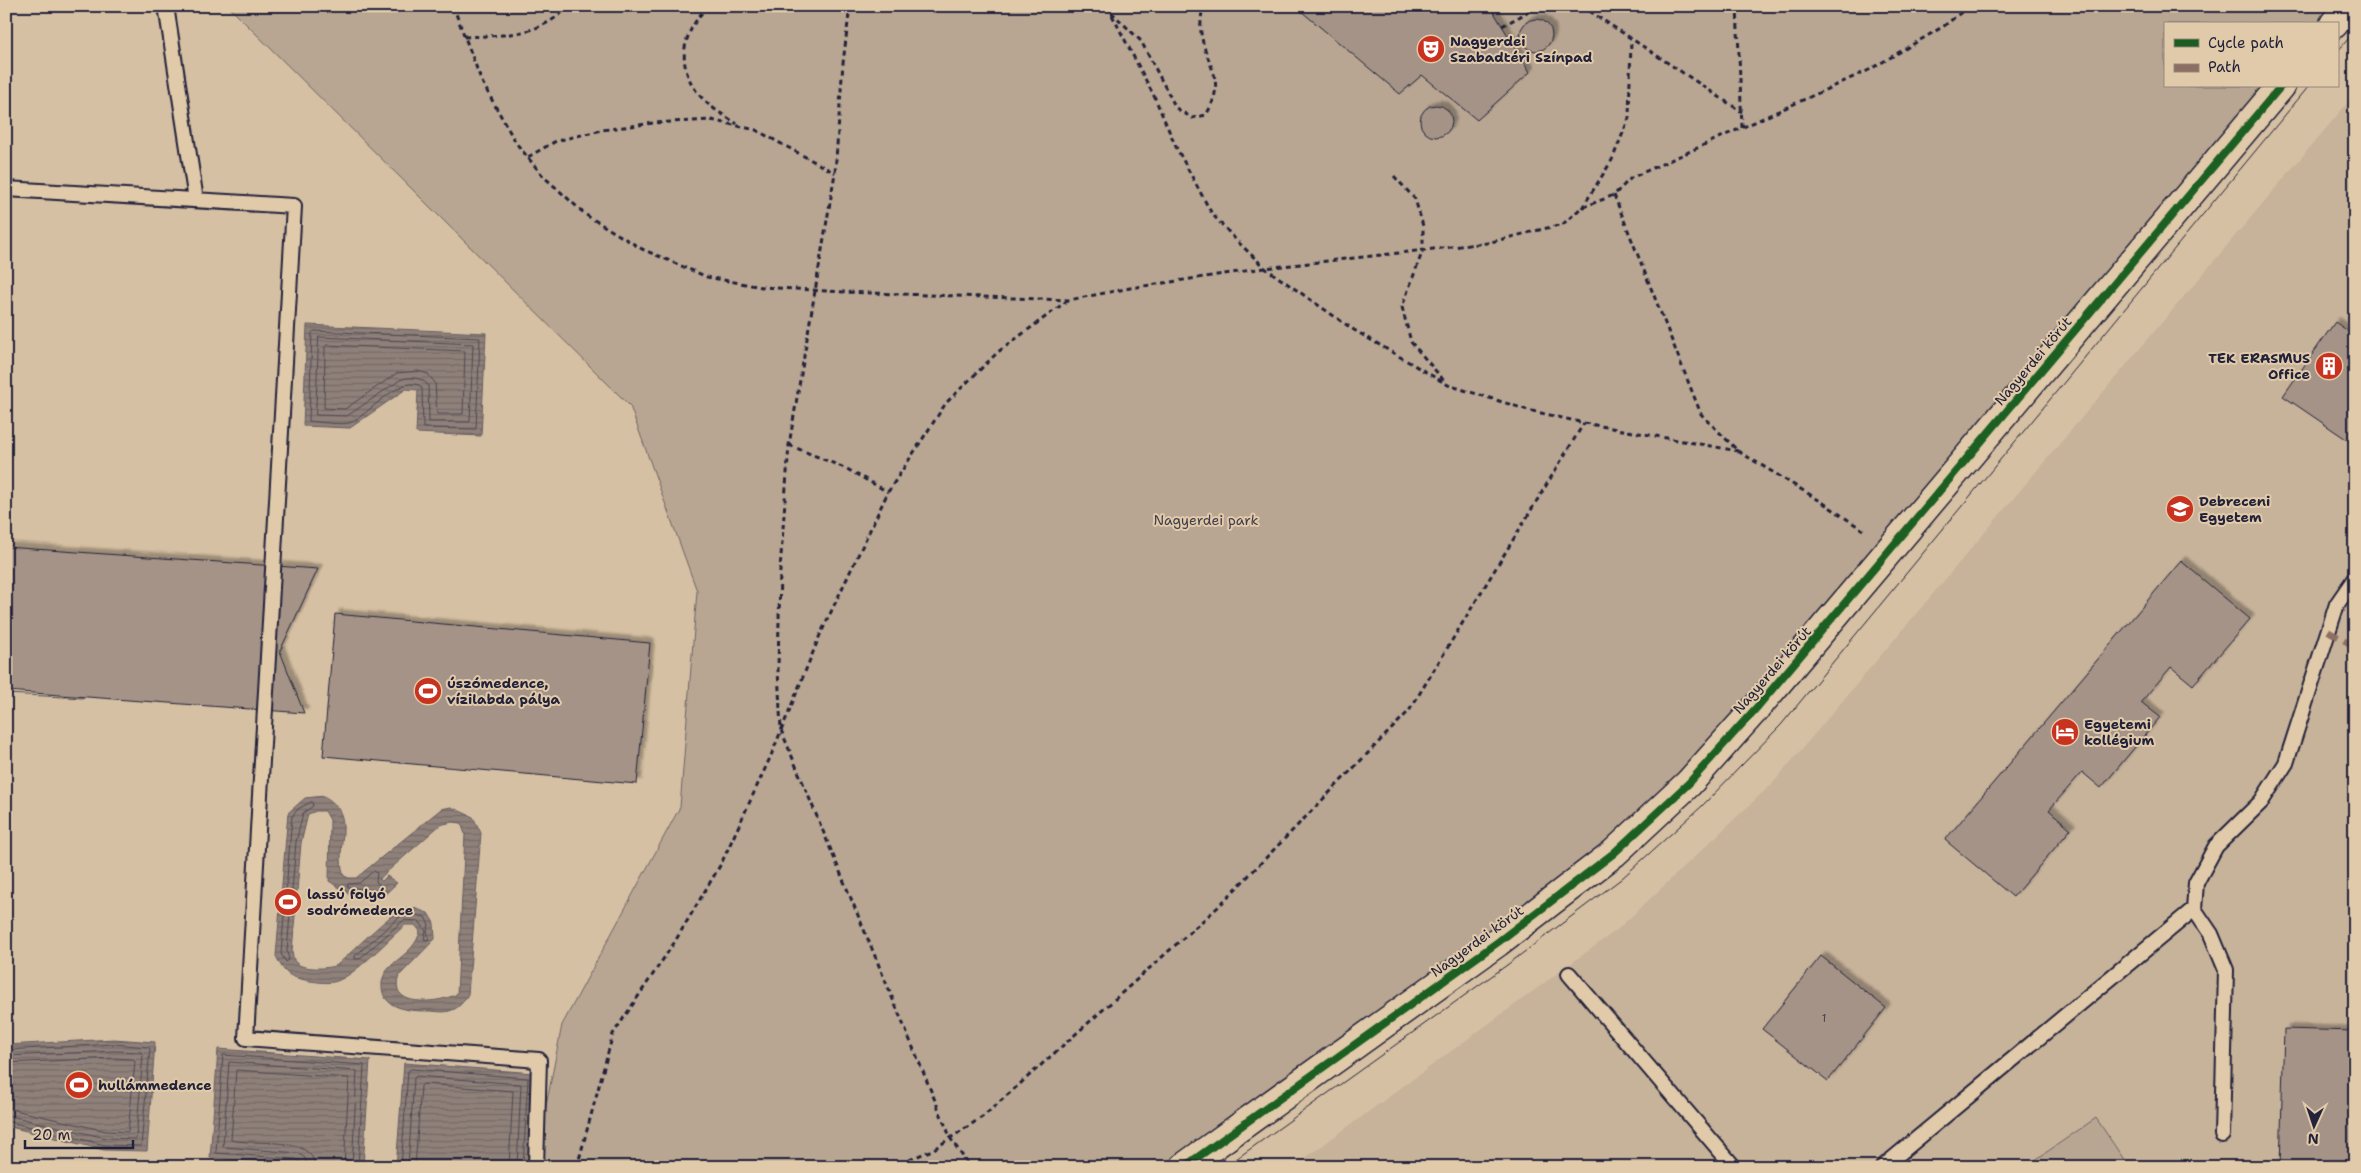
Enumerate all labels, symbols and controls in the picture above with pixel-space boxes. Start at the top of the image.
legend [2164,22,2338,88]
place label: Nagyerdei Szabadtéri Színpad [1450,32,1593,66]
text: Cycle path [2208,33,2284,53]
theatre icon: Nagyerdei Szabadtéri Színpad [1416,34,1446,64]
text: Path [2208,57,2241,77]
street label: Nagyerdei körút [1991,313,2075,409]
place label: TEK ERASMUS Office [2208,349,2310,383]
building icon: TEK ERASMUS Office [2314,351,2344,381]
place label: Debreceni Egyetem [2199,492,2270,526]
school or university icon: Debreceni Egyetem [2165,494,2195,524]
park label: Nagyerdei park [1154,511,1258,529]
street label: Nagyerdei körút [1729,622,1815,718]
place label: úszómedence, vízilabda pálya [447,674,560,708]
sports icon: úszómedence, vízilabda pálya [413,676,443,706]
place label: Egyetemi kollégium [2084,715,2154,749]
hotel icon: Egyetemi kollégium [2050,717,2080,747]
place label: lassú folyó sodrómedence [307,885,413,919]
sports icon: lassú folyó sodrómedence [273,887,303,917]
street label: Nagyerdei körút [1427,901,1527,981]
house number: 1 [1822,1011,1826,1026]
sports icon: hullámmedence [64,1070,94,1100]
place label: hullámmedence [98,1076,212,1094]
north arrow [2288,1100,2338,1150]
scale bar [25,1118,132,1150]
text: 20 m [32,1125,71,1145]
text: N [2307,1130,2319,1148]

